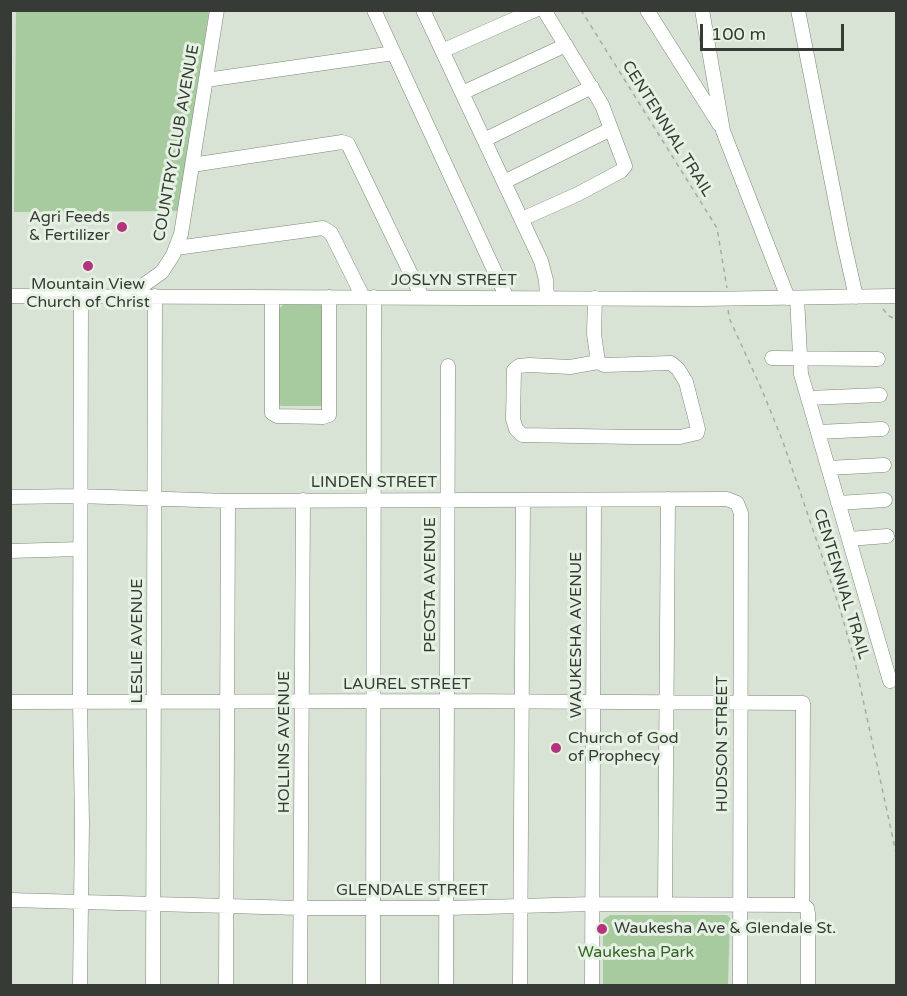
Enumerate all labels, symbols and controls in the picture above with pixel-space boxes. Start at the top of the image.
scale bar [703,12,847,50]
text: 100 m [711,23,766,45]
street label: COUNTRY CLUB AVENUE [150,43,204,243]
street label: CENTENNIAL TRAIL [617,58,717,200]
place label: Agri Feeds & Fertilizer [29,208,110,246]
marker: Agri Feeds & Fertilizer [115,220,129,234]
marker: Mountain View Church of Christ [81,259,95,273]
street label: JOSLYN STREET [391,271,517,291]
place label: Mountain View Church of Christ [26,275,150,313]
street label: LINDEN STREET [311,473,437,493]
street label: CENTENNIAL TRAIL [809,506,873,662]
street label: PEOSTA AVENUE [421,517,441,653]
street label: WAUKESHA AVENUE [567,552,587,718]
street label: LESLIE AVENUE [128,578,148,704]
street label: HOLLINS AVENUE [275,671,295,813]
street label: LAUREL STREET [343,675,471,695]
street label: HUDSON STREET [713,676,733,812]
place label: Church of God of Prophecy [568,729,679,767]
marker: Church of God of Prophecy [549,741,563,755]
street label: GLENDALE STREET [336,881,488,901]
place label: Waukesha Ave & Glendale St. [614,919,836,939]
marker: Waukesha Ave & Glendale St. [595,922,609,936]
park label: Waukesha Park [578,943,694,963]

